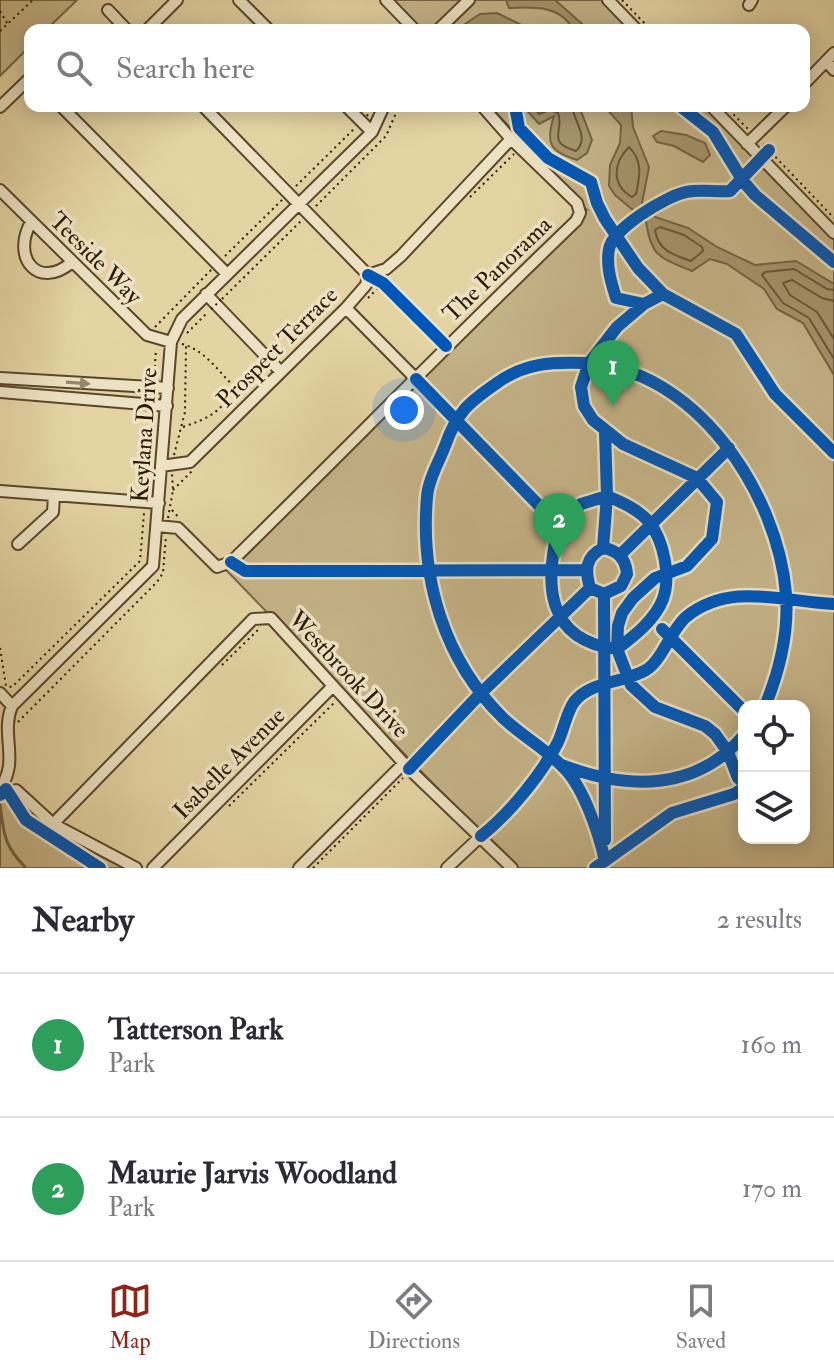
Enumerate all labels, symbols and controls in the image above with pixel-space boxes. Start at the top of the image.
search box [24,24,810,112]
icon: search [52,46,96,90]
text: Search here [116,50,255,87]
street label: Teeside Way [43,205,149,312]
street label: The Panorama [436,209,559,329]
street label: Prospect Terrace [210,280,345,415]
pin: 1 [587,340,639,406]
street label: Keylana Drive [124,367,165,504]
one-way arrow [66,377,91,390]
your location [384,390,424,430]
pin: 2 [533,493,585,559]
street label: Westbrook Drive [281,603,416,745]
map controls [738,700,810,844]
button: locate [738,700,810,772]
street label: Isabelle Avenue [167,701,292,826]
button: layers [738,772,810,844]
text: Nearby [32,899,134,942]
text: 2 results [717,904,802,936]
text: Tatterson Park [108,1011,284,1048]
text: 1 [53,1029,63,1061]
text: 160 m [741,1029,802,1061]
text: Park [108,1048,155,1080]
text: Maurie Jarvis Woodland [108,1155,397,1192]
text: 2 [51,1173,65,1205]
text: 170 m [742,1173,802,1205]
text: Park [108,1192,155,1224]
tab: Map [108,1279,152,1355]
tab: Directions [368,1279,460,1355]
tab: Saved [676,1279,726,1355]

